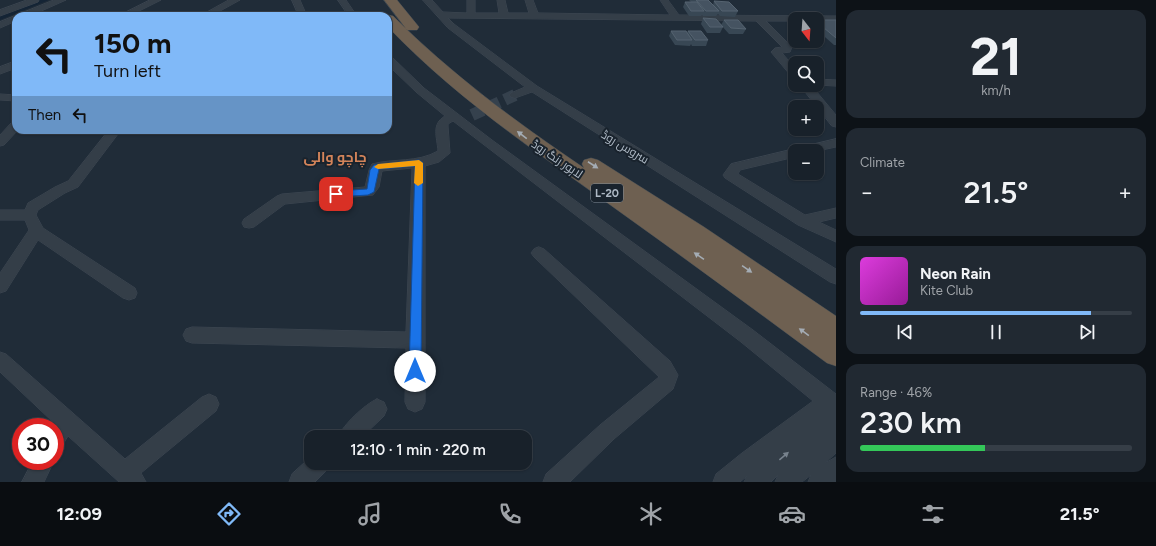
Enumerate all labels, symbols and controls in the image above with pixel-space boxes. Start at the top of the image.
north arrow [788,12,824,48]
map controls [788,12,824,180]
text: 150 m [94,26,171,60]
text: 21 [970,26,1022,88]
icon: left [28,28,80,80]
button: search [788,56,824,92]
text: Turn left [94,60,161,82]
text: km/h [981,83,1011,98]
button: + [788,100,824,136]
icon: left [69,104,91,126]
text: Then [28,106,61,124]
street label: سروس روڈ [599,127,651,167]
one-way arrow [517,130,528,139]
street label: لاہور رنگ روڈ [528,137,585,182]
button: − [788,144,824,180]
district label: چاچو والی [304,149,366,168]
text: Climate [860,155,905,170]
one-way arrow [588,161,598,169]
text: 21.5° [963,174,1029,211]
pin [319,177,353,211]
text: − [860,179,874,206]
text: + [1118,179,1132,206]
icon: arrive [325,183,347,205]
road number: L-20 [591,184,623,202]
one-way arrow [693,252,704,260]
one-way arrow [742,265,752,273]
text: Neon Rain [920,265,991,283]
text: Kite Club [920,283,973,298]
icon: previous [894,321,916,343]
icon: pause [985,321,1007,343]
icon: next [1076,321,1098,343]
one-way arrow [799,327,810,336]
position arrow [394,350,436,392]
text: Range · 46% [860,385,932,400]
text: 230 km [860,404,962,441]
speed limit sign: 30 [12,418,64,470]
text: 12:10 · 1 min · 220 m [350,441,486,459]
one-way arrow [779,451,789,460]
icon: directions [215,500,243,528]
icon: music [356,500,384,528]
icon: phone [496,500,524,528]
icon: climate [637,500,665,528]
icon: car [778,500,806,528]
icon: filters [919,500,947,528]
text: 12:09 [56,503,102,525]
text: 21.5° [1060,503,1100,525]

